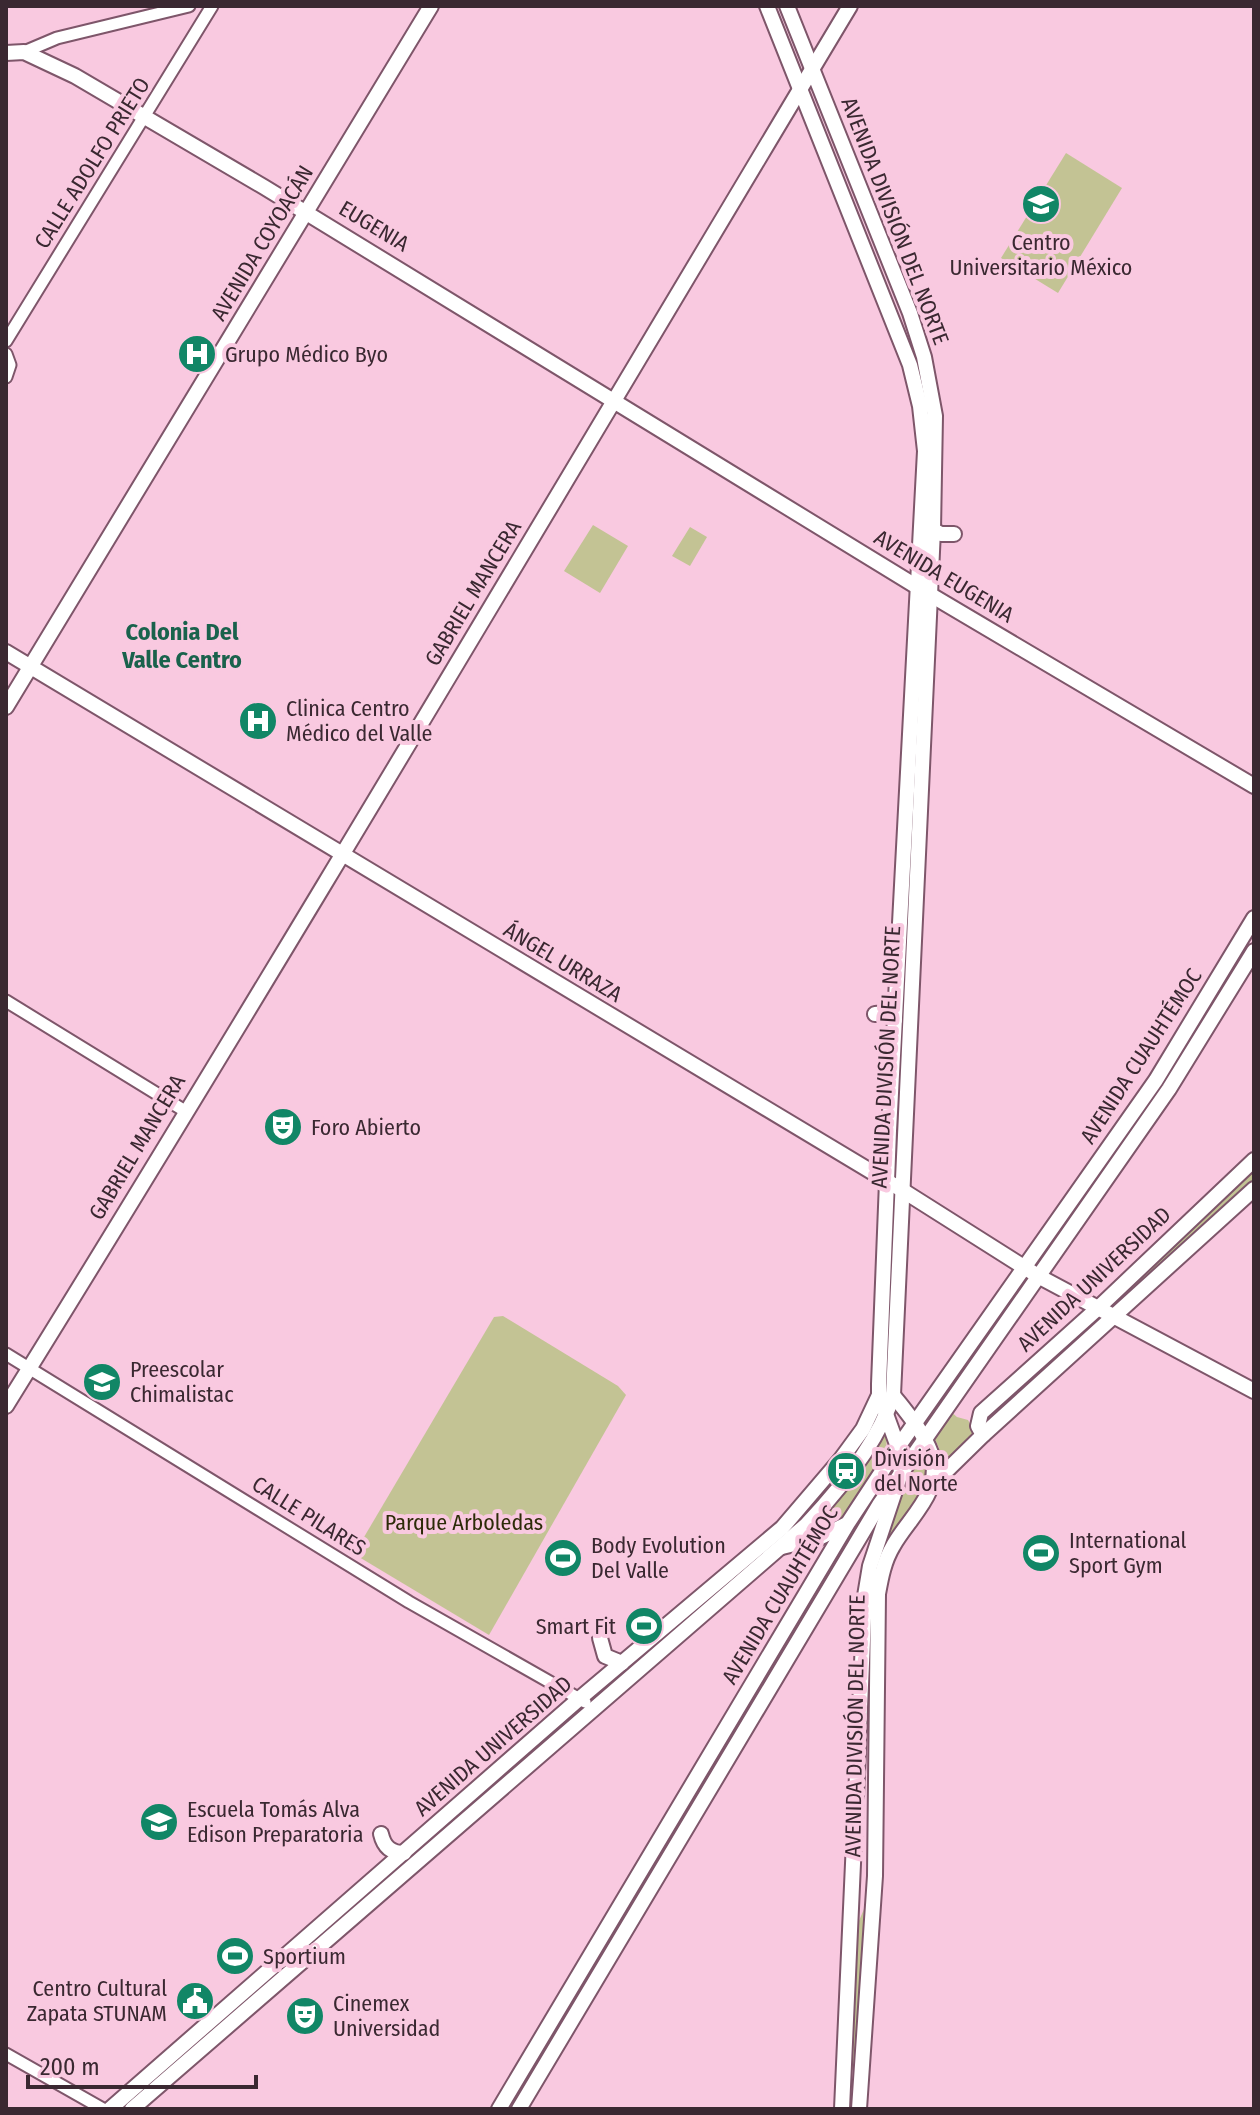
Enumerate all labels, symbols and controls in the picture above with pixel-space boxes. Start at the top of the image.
street label: CALLE ADOLFO PRIETO [28,72,156,254]
street label: AVENIDA DIVISIÓN DEL NORTE [835,93,955,349]
street label: AVENIDA COYOACÁN [205,160,319,326]
school or university icon: Centro Universitario México [1020,183,1062,225]
street label: EUGENIA [334,195,414,258]
place label: Centro Universitario México [950,229,1132,281]
hospital icon: Grupo Médico Byo [176,333,218,375]
place label: Grupo Médico Byo [225,341,388,368]
street label: GABRIEL MANCERA [419,515,527,671]
street label: AVENIDA EUGENIA [869,524,1019,628]
district label: Colonia Del Valle Centro [121,618,242,674]
place label: Clinica Centro Médico del Valle [286,695,432,747]
hospital icon: Clinica Centro Médico del Valle [237,700,279,742]
street label: ÁNGEL URRAZA [499,916,627,1008]
street label: AVENIDA DIVISIÓN DEL NORTE [866,925,906,1189]
street label: AVENIDA CUAUHTÉMOC [1074,963,1208,1149]
street label: GABRIEL MANCERA [83,1069,191,1225]
theatre icon: Foro Abierto [262,1106,304,1148]
place label: Foro Abierto [311,1114,421,1141]
street label: AVENIDA UNIVERSIDAD [1012,1201,1176,1357]
place label: Preescolar Chimalistac [130,1356,234,1408]
school or university icon: Preescolar Chimalistac [81,1361,123,1403]
place label: División del Norte [874,1445,958,1497]
station icon: División del Norte [825,1450,867,1492]
street label: CALLE PILARES [247,1470,371,1562]
street label: AVENIDA CUAUHTÉMOC [716,1501,844,1689]
park label: Parque Arboledas [385,1509,543,1536]
place label: International Sport Gym [1069,1527,1187,1579]
place label: Body Evolution Del Valle [591,1532,726,1584]
sports icon: International Sport Gym [1020,1532,1062,1574]
sports icon: Body Evolution Del Valle [542,1537,584,1579]
street label: AVENIDA DIVISIÓN DEL NORTE [839,1594,871,1858]
sports icon: Smart Fit [623,1605,665,1647]
place label: Smart Fit [536,1613,617,1640]
street label: AVENIDA UNIVERSIDAD [409,1670,577,1822]
place label: Escuela Tomás Alva Edison Preparatoria [187,1796,363,1848]
school or university icon: Escuela Tomás Alva Edison Preparatoria [138,1801,180,1843]
sports icon: Sportium [214,1935,256,1977]
place label: Sportium [263,1943,346,1970]
place label: Centro Cultural Zapata STUNAM [27,1975,167,2027]
public building icon: Centro Cultural Zapata STUNAM [174,1980,216,2022]
place label: Cinemex Universidad [333,1990,440,2042]
theatre icon: Cinemex Universidad [284,1995,326,2037]
scale bar [28,2039,256,2089]
text: 200 m [40,2053,100,2081]

